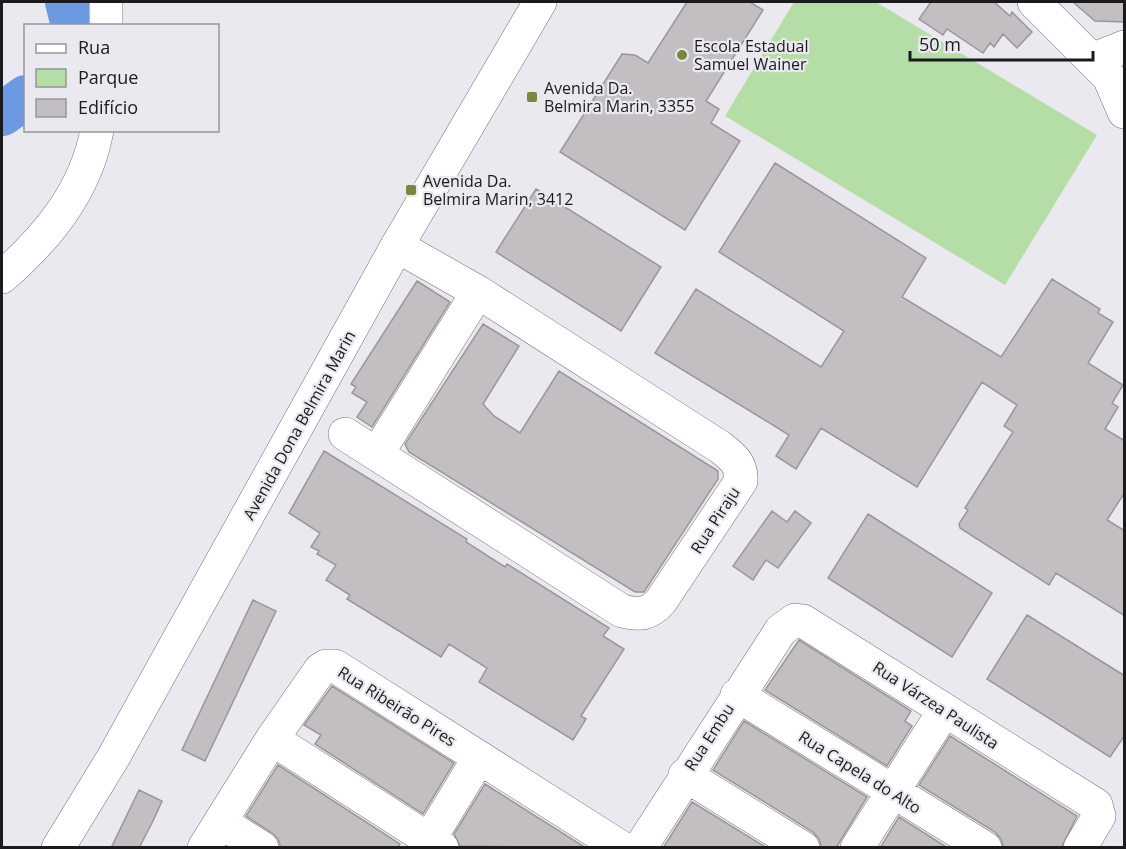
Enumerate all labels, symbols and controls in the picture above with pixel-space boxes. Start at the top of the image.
legend [24,24,219,132]
scale bar [910,24,1093,62]
text: 50 m [919,32,961,56]
text: Rua [78,35,110,59]
place label: Escola Estadual Samuel Wainer [694,35,809,75]
marker: Escola Estadual Samuel Wainer [675,48,689,62]
text: Parque [78,65,138,89]
place label: Avenida Da. Belmira Marin, 3355 [544,77,694,117]
marker: Avenida Da. Belmira Marin, 3355 [525,90,539,104]
text: Edifício [78,95,138,119]
place label: Avenida Da. Belmira Marin, 3412 [423,170,573,210]
marker: Avenida Da. Belmira Marin, 3412 [404,183,418,197]
street label: Avenida Dona Belmira Marin [238,326,360,524]
street label: Rua Piraju [685,482,745,558]
street label: Rua Várzea Paulista [869,656,1003,754]
street label: Rua Ribeirão Pires [334,661,460,751]
street label: Rua Embu [679,699,739,775]
street label: Rua Capela do Alto [795,725,925,819]

